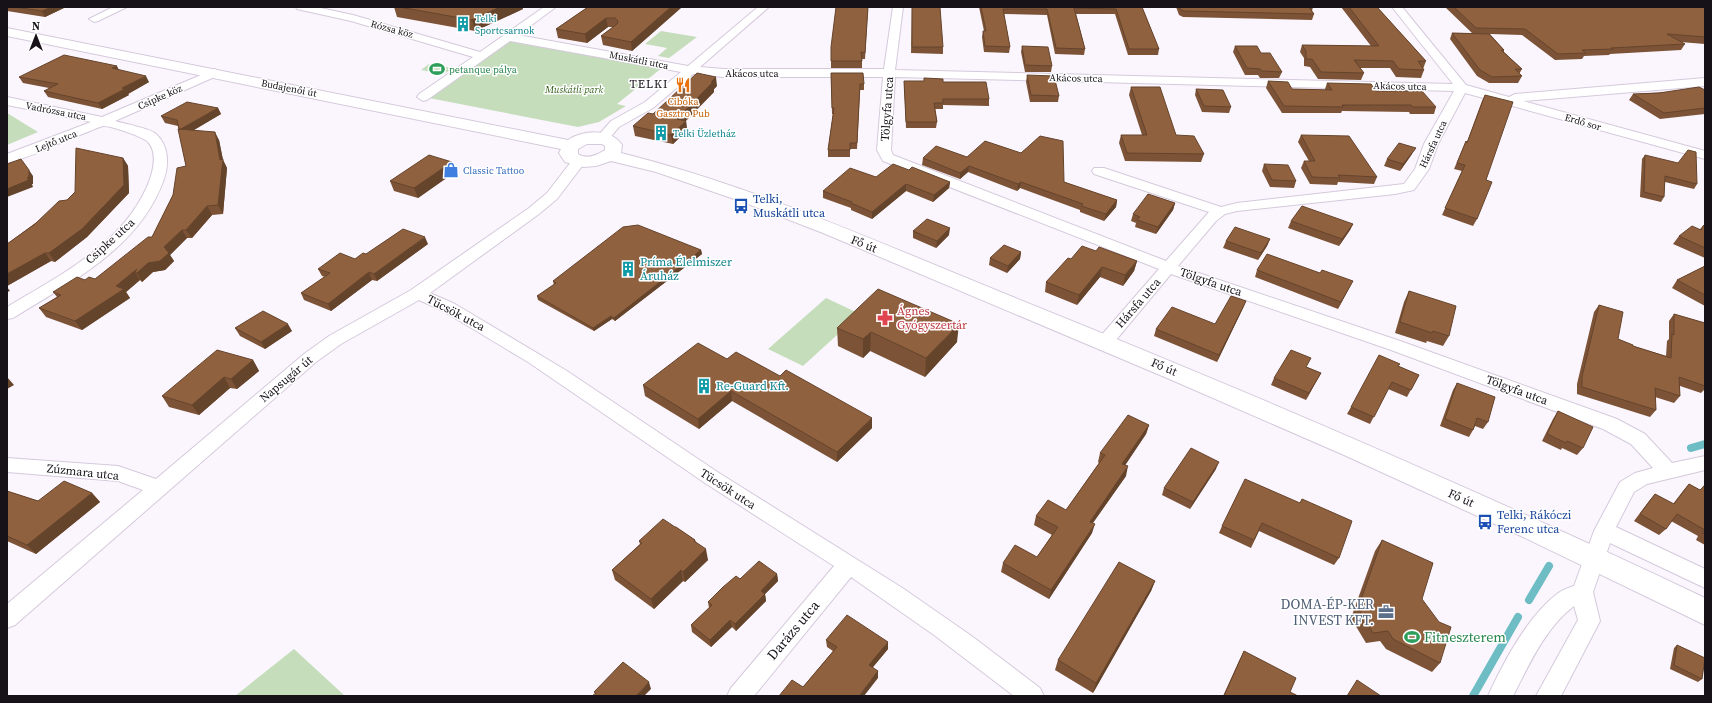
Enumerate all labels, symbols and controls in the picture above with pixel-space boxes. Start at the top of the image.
place label: Telki Sportcsarnok [475,12,535,37]
building icon: Telki Sportcsarnok [454,15,472,33]
north arrow [16,16,56,56]
street label: Rózsa köz [369,17,415,41]
text: N [32,19,40,34]
street label: Muskátli utca [608,48,671,72]
sports icon: petanque pálya [428,60,446,78]
place label: petanque pálya [449,63,518,76]
street label: Akácos utca [725,67,780,80]
street label: Akácos utca [1049,71,1104,85]
street label: Tölgyfa utca [877,75,897,142]
street label: Budajenői út [260,76,319,100]
district label: TELKI [630,76,668,92]
restaurant icon: Cibóka Gasztro Pub [674,76,692,94]
street label: Akácos utca [1373,79,1428,93]
street label: Csipke köz [136,81,185,113]
park label: Muskátli park [544,83,603,96]
place label: Cibóka Gasztro Pub [656,95,710,120]
street label: Vadrózsa utca [24,99,88,123]
street label: Erdő sor [1563,111,1604,134]
street label: Hársfa utca [1416,117,1450,170]
building icon: Telki Üzletház [652,124,670,142]
street label: Lejtő utca [33,126,80,155]
place label: Telki Üzletház [673,127,736,140]
shop icon: Classic Tattoo [442,161,460,179]
place label: Classic Tattoo [463,164,525,177]
place label: Telki, Muskátli utca [753,191,826,221]
bus stop icon: Telki, Muskátli utca [732,197,750,215]
street label: Csipke utca [82,214,139,267]
street label: Fő út [849,232,879,256]
place label: Príma Élelmiszer Áruház [640,254,732,284]
building icon: Príma Élelmiszer Áruház [619,260,637,278]
street label: Tölgyfa utca [1178,264,1245,300]
street label: Hársfa utca [1112,274,1165,331]
street label: Tücsök utca [424,291,489,335]
place label: Ágnes Gyógyszertár [897,303,967,333]
pharmacy icon: Ágnes Gyógyszertár [876,309,894,327]
street label: Napsugár út [256,352,316,406]
street label: Fő út [1149,354,1180,380]
street label: Tölgyfa utca [1484,371,1551,409]
building icon: Re-Guard Kft. [695,377,713,395]
place label: Re-Guard Kft. [716,378,789,394]
street label: Zúzmara utca [46,460,121,484]
street label: Tücsök utca [697,465,760,514]
street label: Fő út [1446,485,1477,511]
place label: Telki, Rákóczi Ferenc utca [1497,507,1572,537]
bus stop icon: Telki, Rákóczi Ferenc utca [1476,513,1494,531]
place label: DOMA-ÉP-KER INVEST KFT. [1280,594,1374,630]
street label: Darázs utca [762,595,824,664]
office icon: DOMA-ÉP-KER INVEST KFT. [1377,603,1395,621]
place label: Fitneszterem [1424,627,1506,647]
sports icon: Fitneszterem [1403,628,1421,646]

